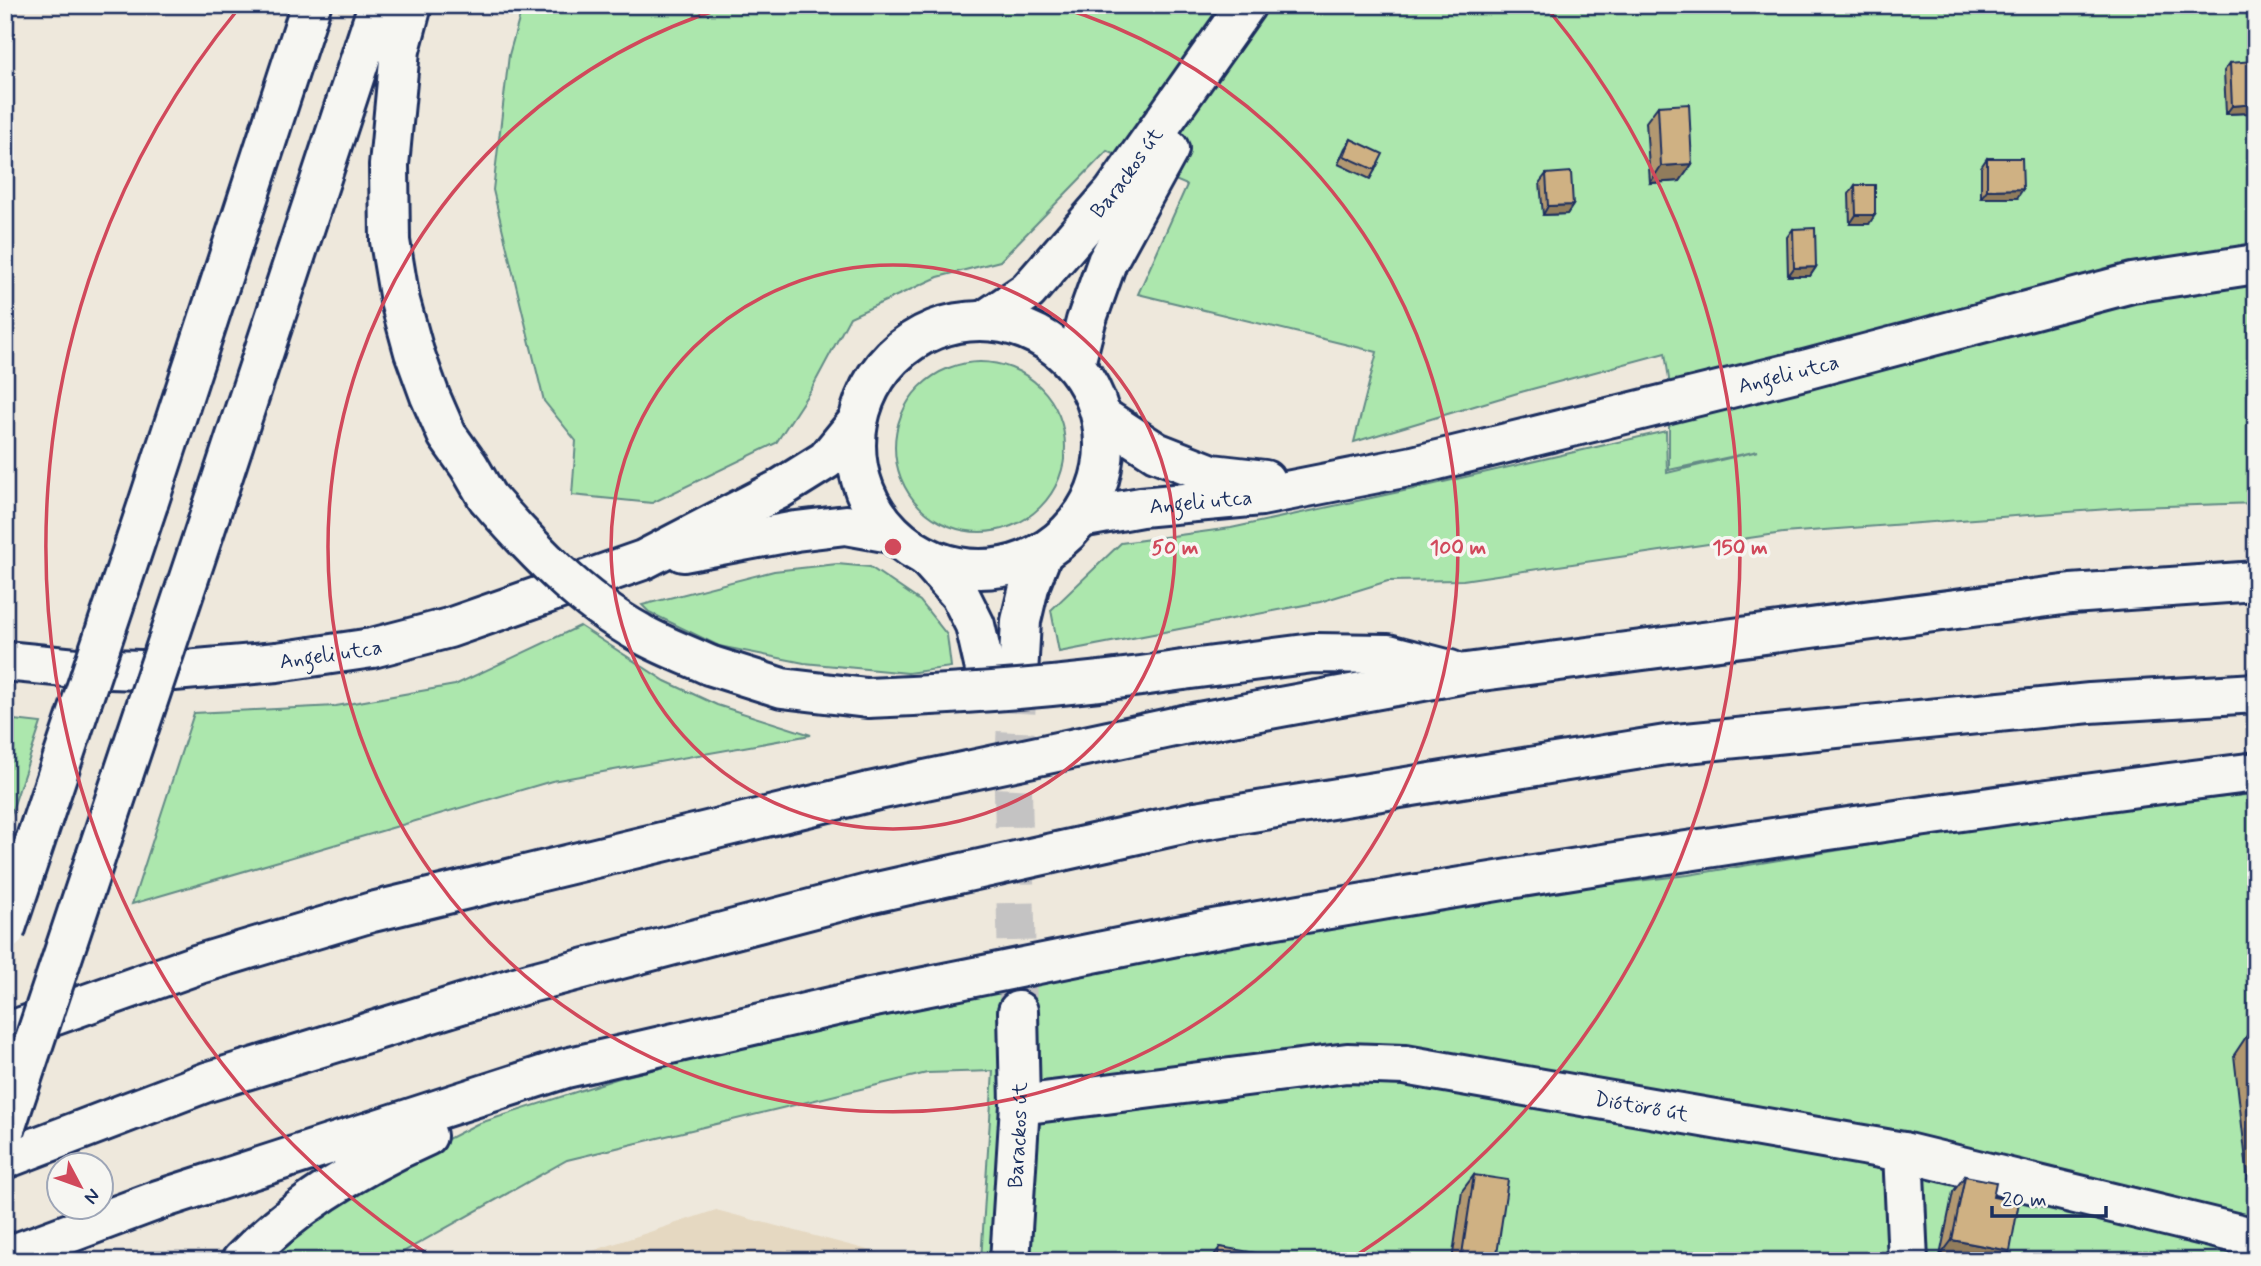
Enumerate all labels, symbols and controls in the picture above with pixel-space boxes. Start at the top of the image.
street label: Barackos út [1084,122,1170,224]
street label: Angeli utca [1735,348,1842,401]
street label: Angeli utca [1148,484,1254,521]
text: 50 m [1152,534,1199,562]
text: 100 m [1430,534,1486,562]
text: 150 m [1712,534,1768,562]
centre of rings [881,535,905,559]
street label: Angeli utca [278,633,385,676]
street label: Barackos út [1002,1081,1035,1189]
street label: Diótörő út [1592,1085,1691,1129]
north arrow [46,1150,116,1220]
scale bar [1992,1175,2105,1219]
text: N [78,1183,105,1209]
text: 20 m [2002,1186,2047,1214]

